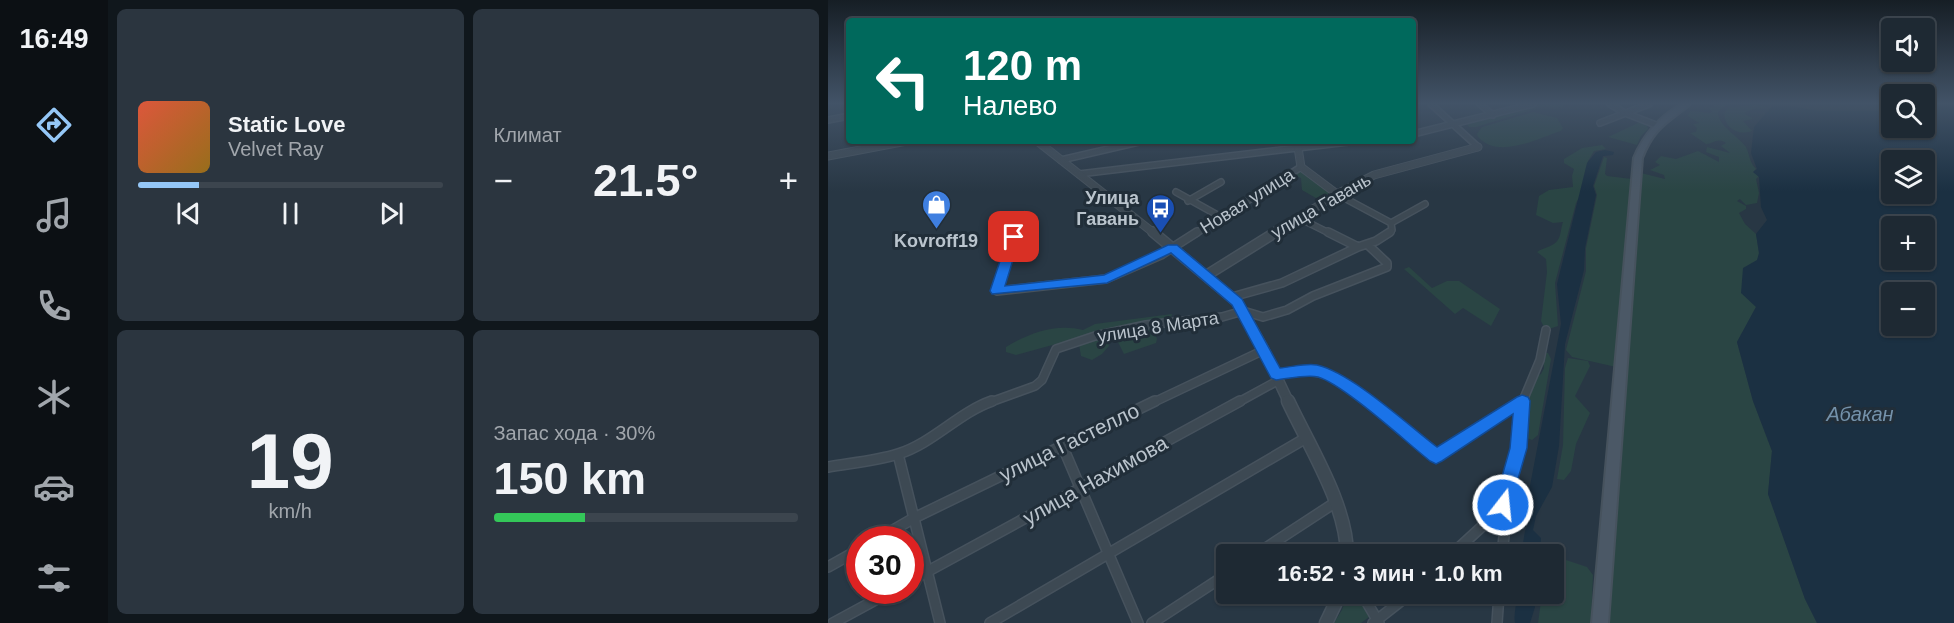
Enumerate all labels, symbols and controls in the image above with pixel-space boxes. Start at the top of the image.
map controls [1881,18,1935,336]
button: sound [1881,18,1935,72]
text: 16:49 [19,24,89,54]
icon: left [864,42,942,120]
text: 120 m [963,42,1082,89]
button: search [1881,84,1935,138]
text: Налево [963,91,1057,121]
icon: directions [33,104,75,146]
text: Static Love [228,112,345,137]
text: Климат [494,124,562,146]
text: Velvet Ray [228,138,324,160]
button: layers [1881,150,1935,204]
text: 21.5° [593,155,699,206]
text: − [494,162,513,199]
text: + [779,162,798,199]
street label: Новая улица [1196,164,1298,238]
street label: улица Гавань [1268,169,1374,243]
shop icon: Kovroff19 [920,188,952,230]
place label: Улица Гавань [1076,188,1140,229]
bus stop icon: Улица Гавань [1144,192,1176,234]
icon: music [33,194,75,236]
icon: previous [172,197,205,230]
icon: pause [274,197,307,230]
icon: next [375,197,408,230]
pin [988,211,1039,262]
button: + [1881,216,1935,270]
icon: arrive [997,220,1030,253]
place label: Kovroff19 [894,231,978,251]
button: − [1881,282,1935,336]
icon: phone [33,285,75,327]
street label: улица 8 Марта [1096,307,1221,346]
icon: climate [33,376,75,418]
street label: улица Гастелло [995,398,1143,486]
water label: Абакан [1825,403,1894,425]
text: 19 [247,417,334,505]
text: Запас хода · 30% [494,422,655,444]
street label: улица Нахимова [1019,431,1171,529]
text: 150 km [494,453,646,504]
icon: car [33,466,75,508]
position arrow [1471,473,1535,537]
text: km/h [269,500,312,522]
speed limit sign: 30 [846,526,924,604]
icon: filters [33,557,75,599]
text: 16:52 · 3 мин · 1.0 km [1277,561,1503,586]

